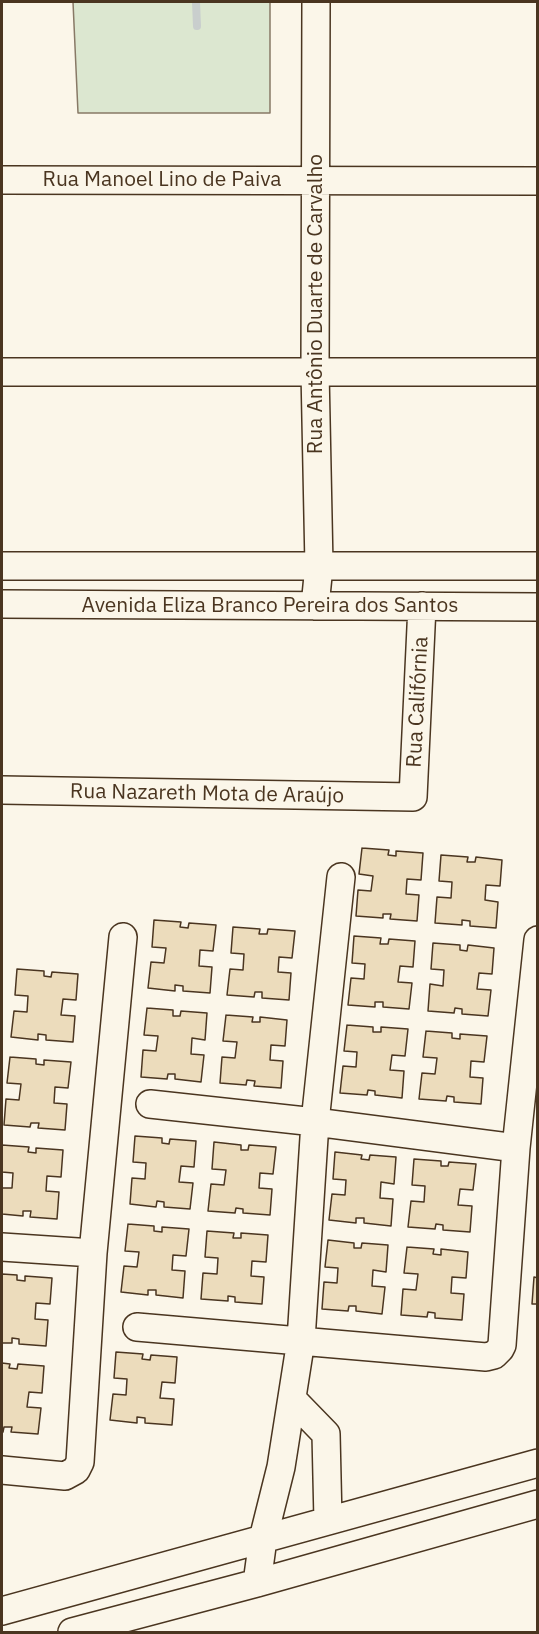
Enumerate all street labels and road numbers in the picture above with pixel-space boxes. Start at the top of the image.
street label: Rua Antônio Duarte de Carvalho [303,154,329,454]
street label: Rua Manoel Lino de Paiva [42,167,282,193]
street label: Avenida Eliza Branco Pereira dos Santos [82,593,458,619]
street label: Rua Califórnia [402,636,434,768]
street label: Rua Nazareth Mota de Araújo [70,779,344,809]

